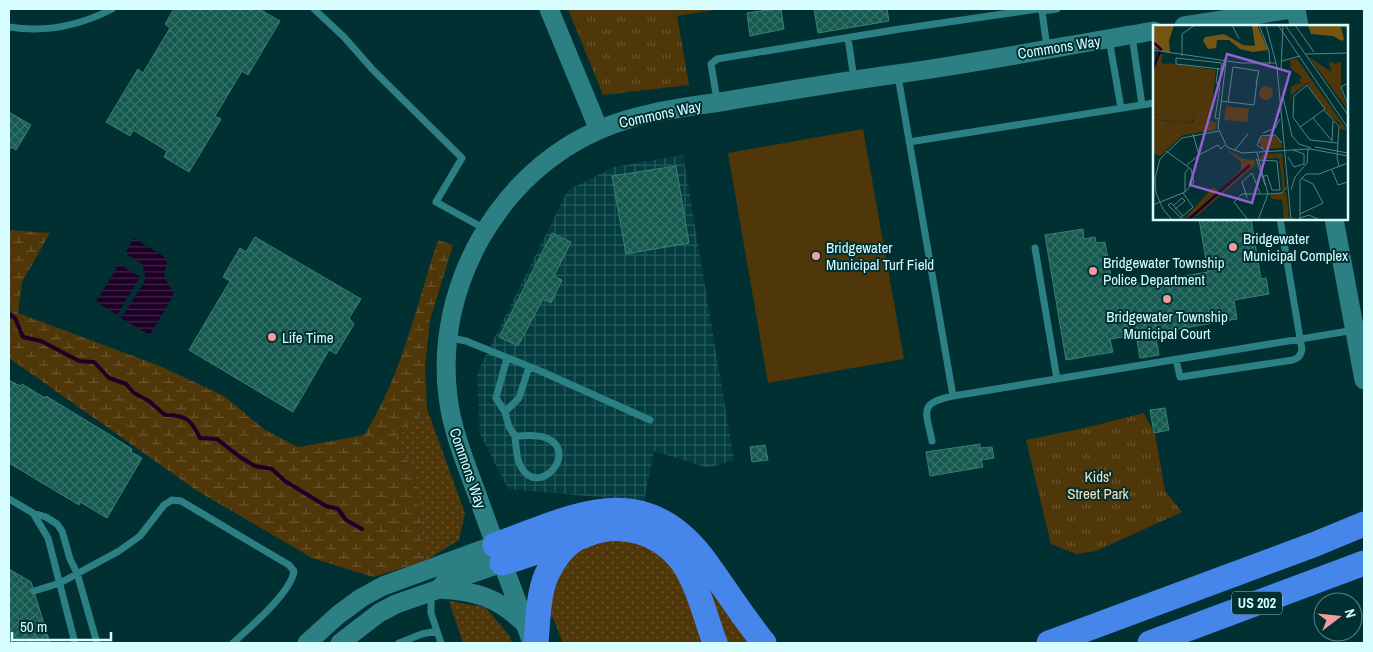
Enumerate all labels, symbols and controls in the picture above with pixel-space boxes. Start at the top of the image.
inset map [1153,25,1348,220]
street label: Commons Way [1016,30,1103,64]
street label: Commons Way [617,95,704,133]
place label: Bridgewater Municipal Complex [1243,228,1349,266]
place label: Bridgewater Municipal Turf Field [826,237,934,275]
marker: Bridgewater Municipal Complex [1227,241,1239,253]
marker: Bridgewater Municipal Turf Field [810,250,822,262]
place label: Bridgewater Township Police Department [1103,252,1225,290]
marker: Bridgewater Township Police Department [1087,265,1099,277]
marker: Bridgewater Township Municipal Court [1161,293,1173,305]
place label: Bridgewater Township Municipal Court [1106,306,1228,344]
place label: Life Time [282,327,334,348]
marker: Life Time [266,331,278,343]
street label: Commons Way [444,425,492,512]
park label: Kids' Street Park [1067,466,1130,504]
road number: US 202 [1232,592,1282,614]
north arrow [1313,592,1363,642]
text: N [1341,607,1360,620]
scale bar [12,610,111,642]
text: 50 m [20,616,47,637]

